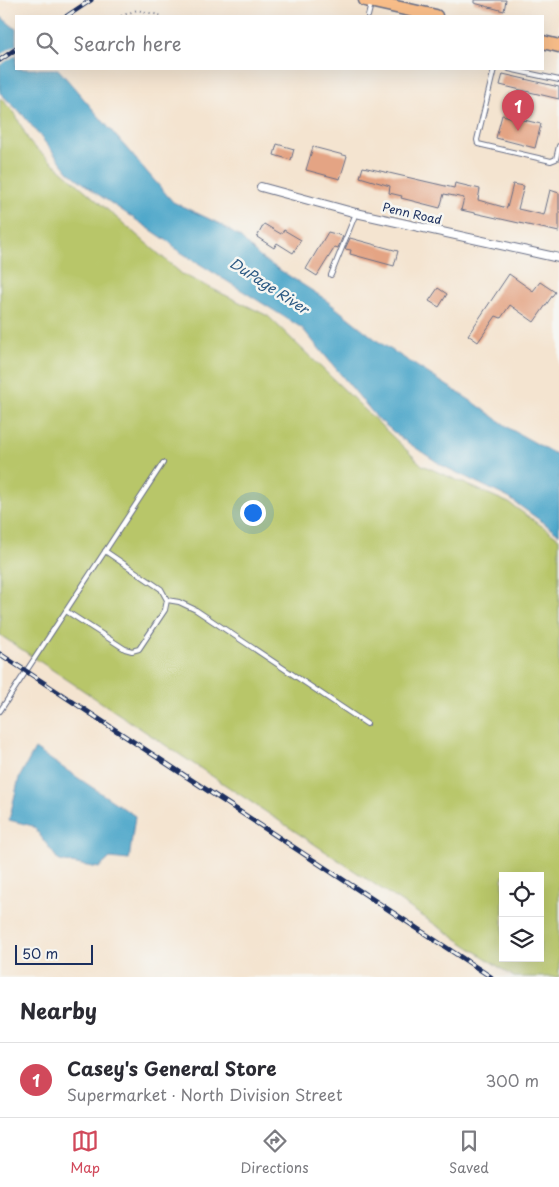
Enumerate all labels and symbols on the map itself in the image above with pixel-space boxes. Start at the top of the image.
pin: 1 [502,90,534,131]
street label: Penn Road [381,197,444,229]
water label: DuPage River [226,252,314,320]
your location [240,500,266,526]
scale bar [15,942,92,965]

